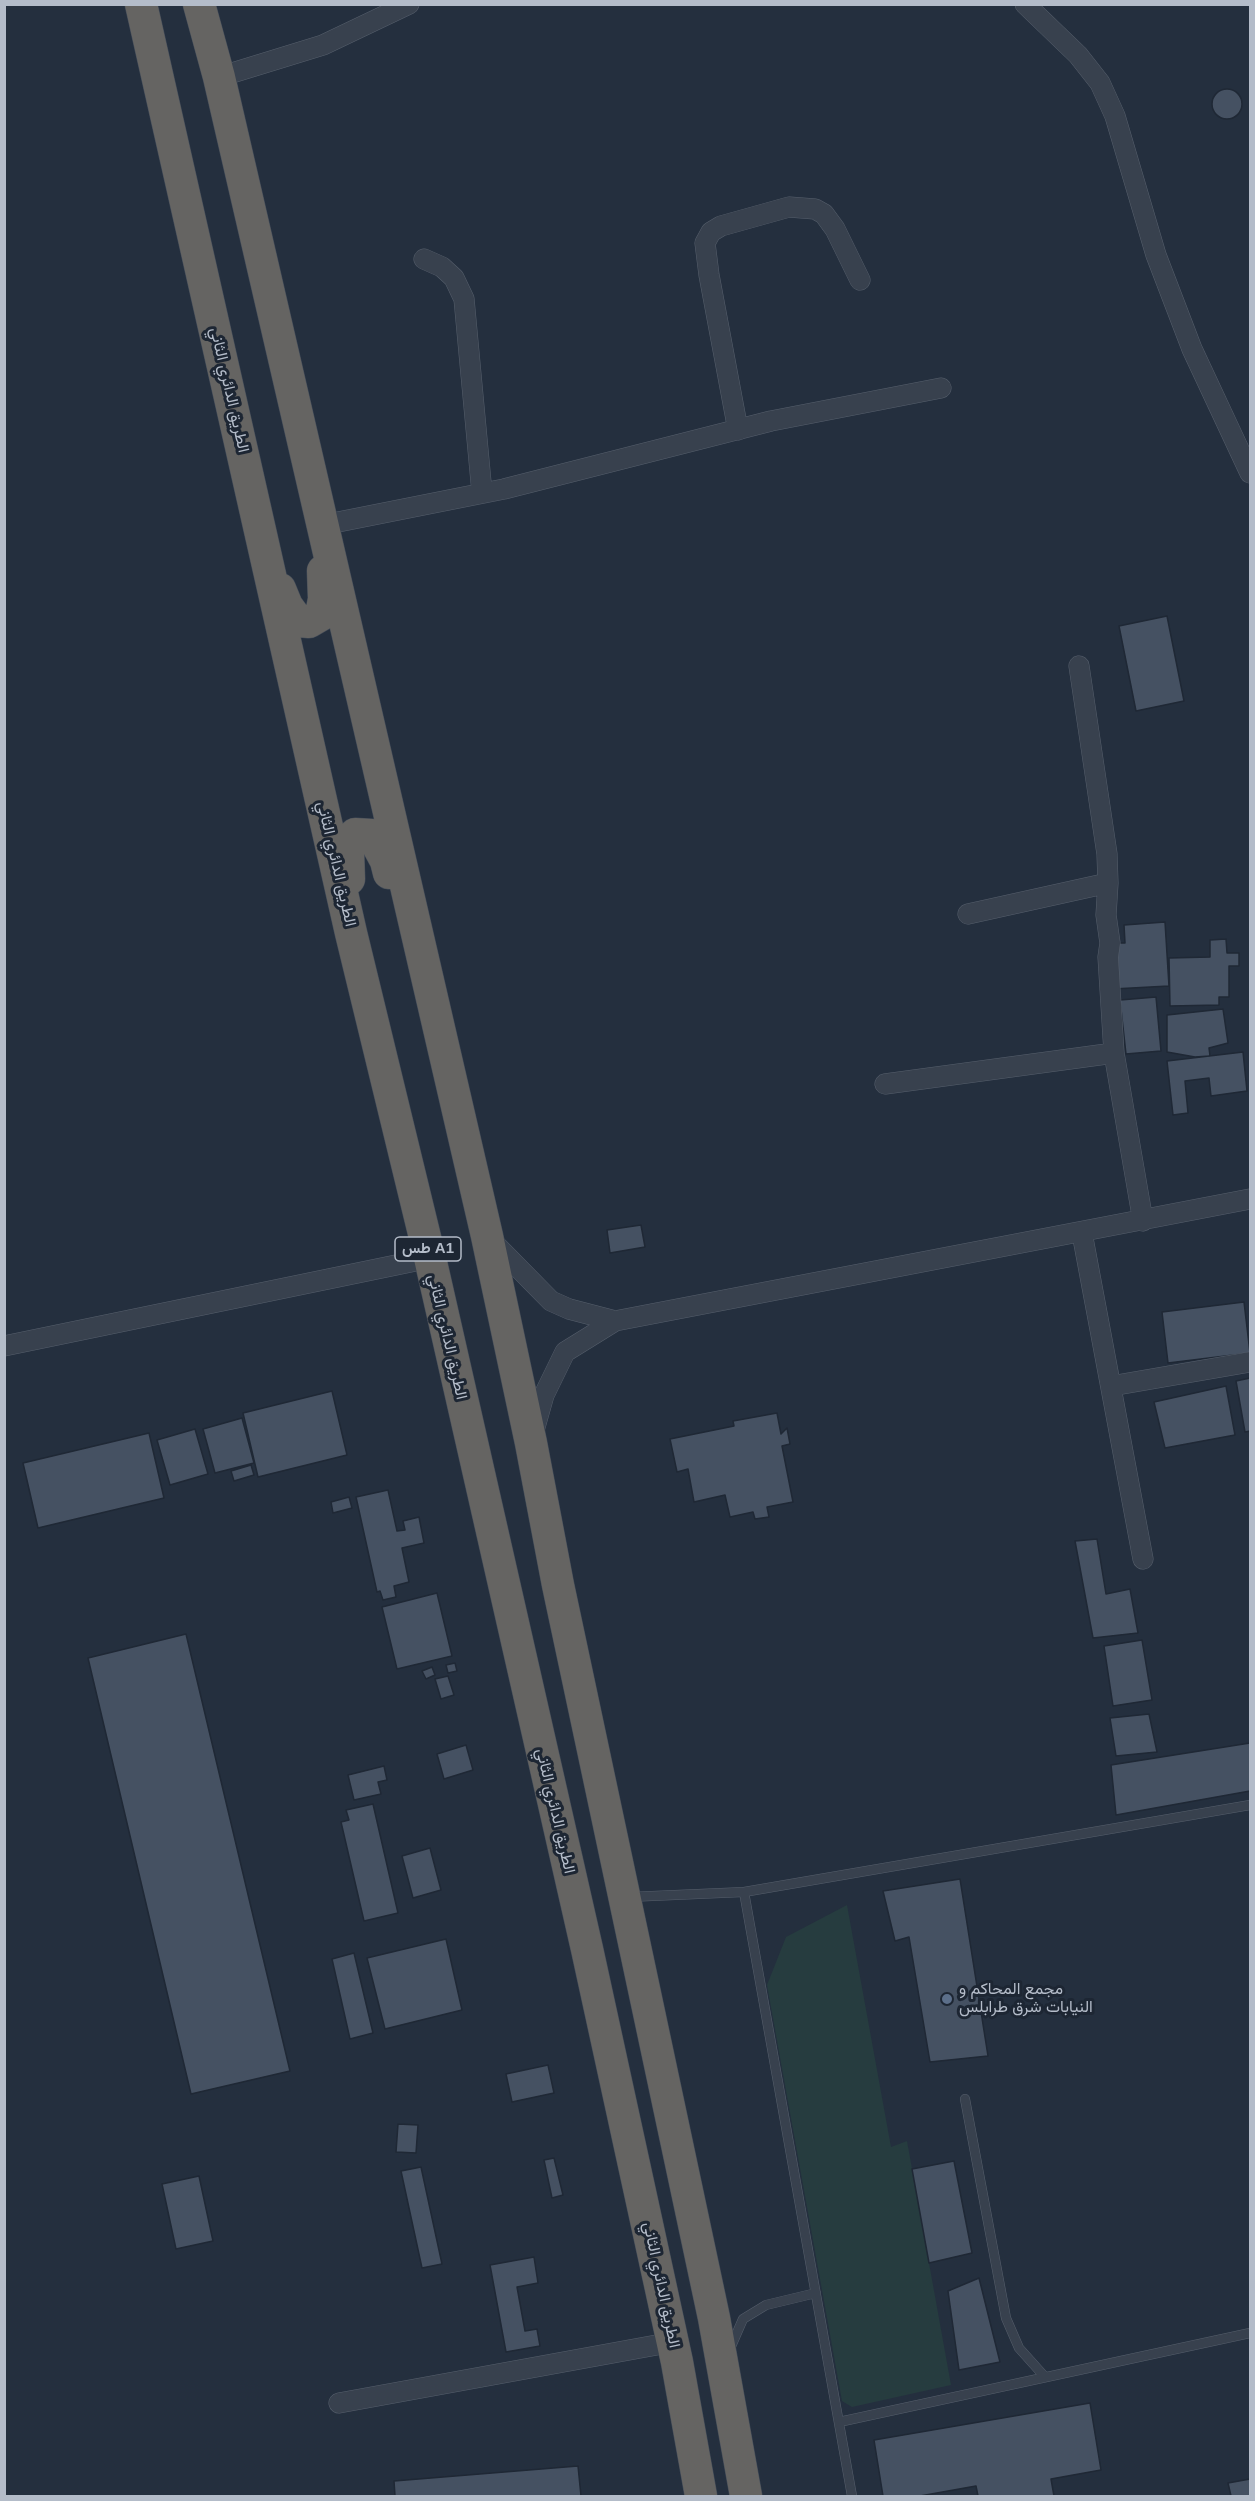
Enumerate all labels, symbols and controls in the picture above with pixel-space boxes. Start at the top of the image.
street label: الطريق الدائري الثاني [205,325,253,455]
street label: الطريق الدائري الثاني [312,799,360,929]
road number: طس A1 [395,1237,461,1261]
street label: الطريق الدائري الثاني [423,1272,471,1402]
street label: الطريق الدائري الثاني [531,1746,579,1876]
place label: مجمع المحاكم و النيابات شرق طرابلس [959,1980,1093,2018]
marker: مجمع المحاكم و النيابات شرق طرابلس [940,1992,954,2006]
street label: الطريق الدائري الثاني [638,2220,684,2350]

